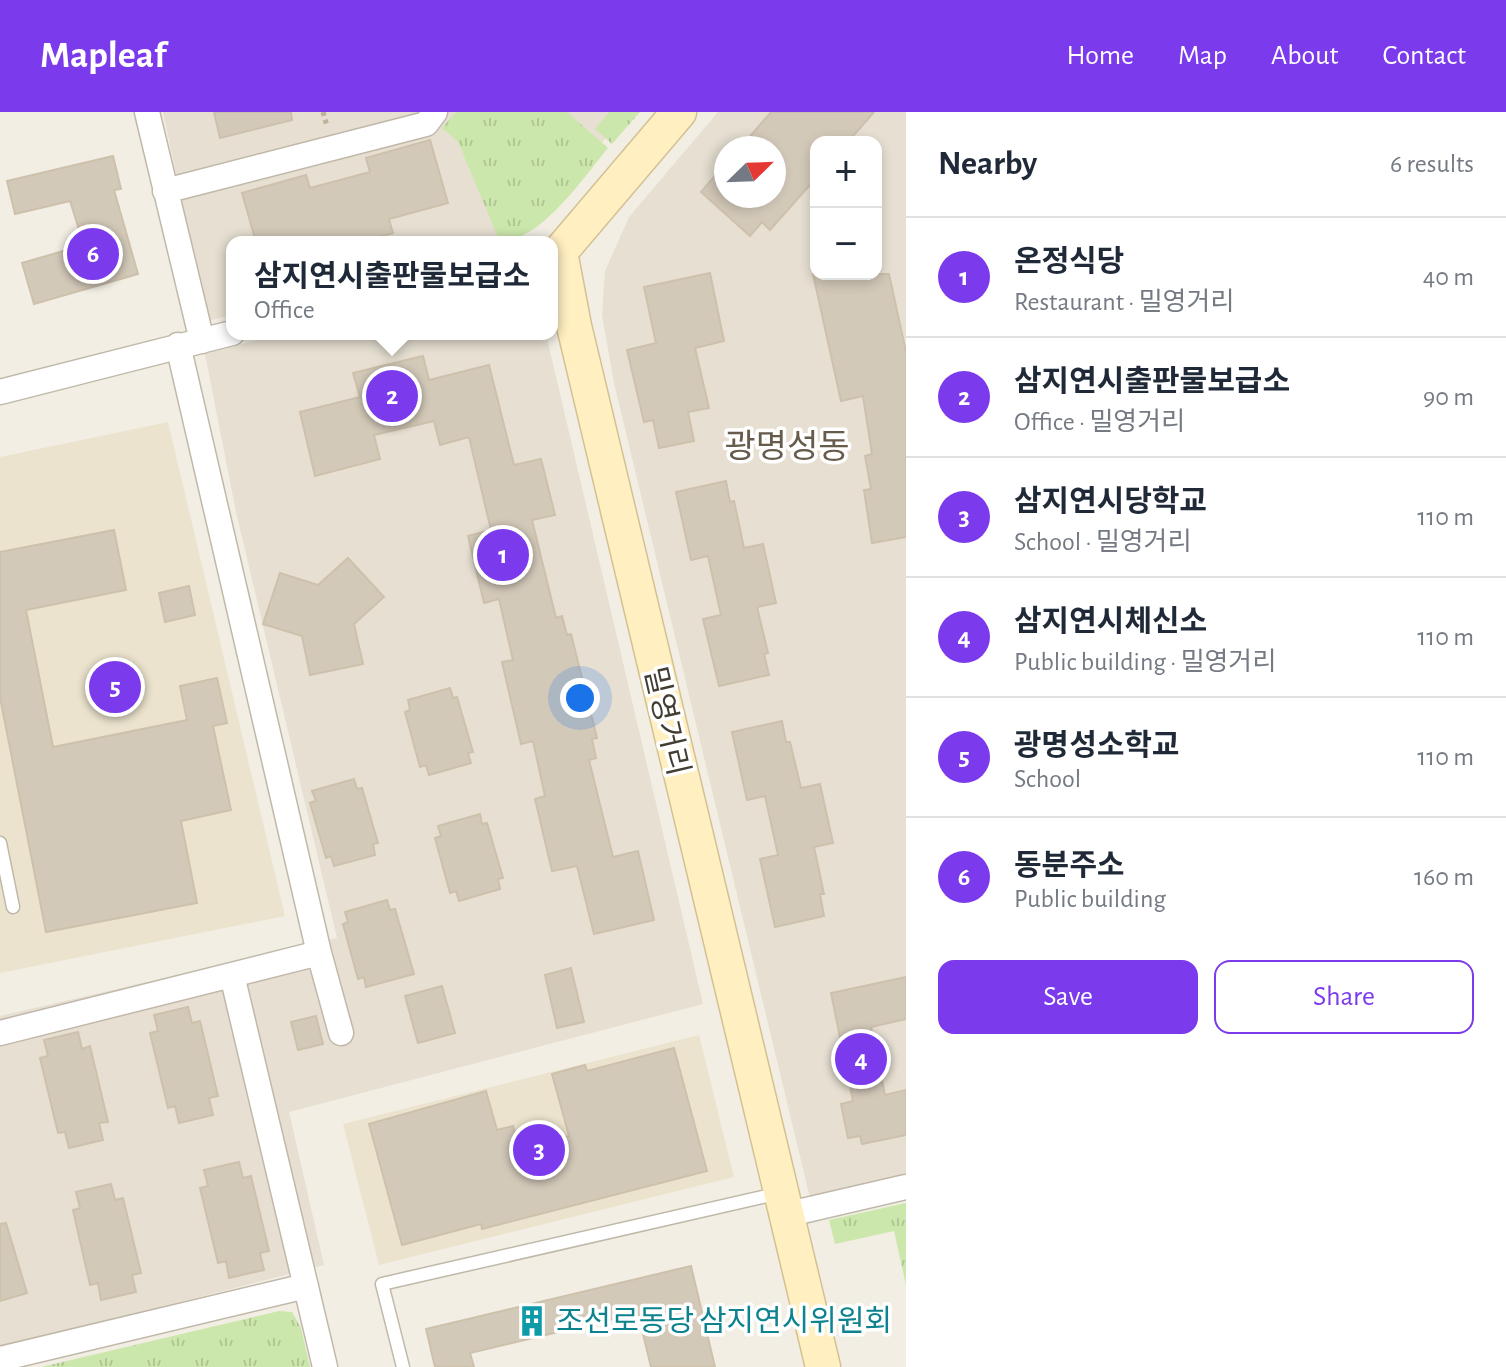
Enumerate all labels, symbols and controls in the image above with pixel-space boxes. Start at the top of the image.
text: Mapleaf [40,37,166,75]
text: Home [1067,42,1134,70]
text: Map [1178,42,1227,70]
text: About [1271,42,1339,70]
text: Contact [1383,42,1466,70]
north arrow [714,136,786,208]
map controls [810,136,882,280]
button: + [810,136,882,208]
text: Nearby [938,147,1037,181]
text: 6 results [1390,151,1474,177]
button: − [810,208,882,280]
pin: 6 [67,224,119,284]
popup [226,236,558,340]
text: 온정식당 [1014,247,1124,277]
text: 삼지연시출판물보급소 [254,262,530,292]
text: 1 [959,264,969,290]
text: 40 m [1423,264,1474,290]
text: Restaurant · 밀영거리 [1014,289,1234,315]
text: Office [254,297,315,323]
pin: 2 [366,366,418,426]
text: 삼지연시출판물보급소 [1014,367,1290,397]
text: 2 [958,384,970,410]
text: 90 m [1423,384,1474,410]
text: Office · 밀영거리 [1014,409,1185,435]
district label: 광명성동 [724,429,850,465]
text: 삼지연시당학교 [1014,487,1207,517]
text: 3 [958,504,970,530]
text: 110 m [1417,504,1474,530]
pin: 1 [477,525,529,585]
text: School · 밀영거리 [1014,529,1191,555]
text: 삼지연시체신소 [1014,607,1207,637]
text: 4 [957,624,971,650]
text: 110 m [1417,624,1474,650]
text: Public building · 밀영거리 [1014,649,1276,675]
pin: 5 [89,657,141,717]
street label: 밀영거리 [639,664,695,778]
your location [560,678,600,718]
text: 광명성소학교 [1014,731,1180,761]
text: 5 [958,744,970,770]
text: 110 m [1417,744,1474,770]
text: School [1014,766,1081,792]
text: 동분주소 [1014,851,1124,881]
text: 6 [958,864,970,890]
text: 160 m [1414,864,1474,890]
text: Public building [1014,886,1166,912]
button: Save [938,960,1198,1034]
button: Share [1214,960,1474,1034]
pin: 4 [835,1029,887,1089]
pin: 3 [513,1120,565,1180]
building icon: 조선로동당 삼지연시위원회 [515,1304,549,1338]
place label: 조선로동당 삼지연시위원회 [556,1305,892,1337]

